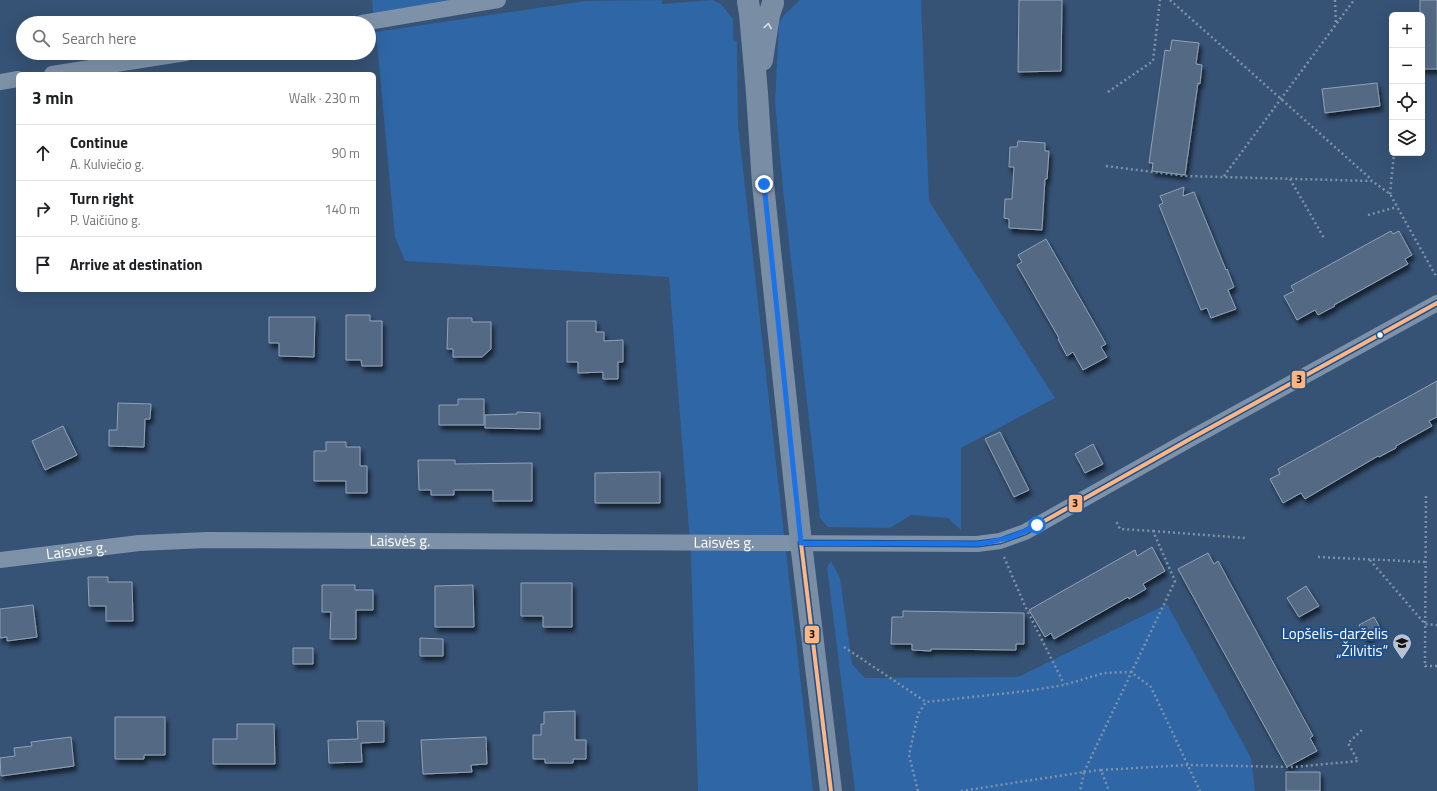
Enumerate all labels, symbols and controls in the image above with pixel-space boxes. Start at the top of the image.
map controls [1389,12,1425,156]
button: + [1389,12,1425,48]
search box [16,16,376,60]
one-way arrow [763,23,771,30]
icon: search [30,27,52,49]
text: Search here [62,27,136,50]
button: − [1389,48,1425,84]
button: locate [1389,84,1425,120]
text: 3 min [32,85,73,111]
text: Walk · 230 m [289,88,360,108]
button: layers [1389,120,1425,156]
text: Continue [70,131,128,154]
icon: ahead [32,142,54,164]
text: 90 m [332,143,360,163]
text: A. Kulviečio g. [70,154,144,174]
route end [755,175,773,193]
text: Turn right [70,187,134,210]
icon: right [32,198,54,220]
text: 140 m [324,199,360,219]
text: P. Vaičiūno g. [70,210,141,230]
text: Arrive at destination [70,253,203,276]
icon: arrive [32,254,54,276]
unlabelled marker [1375,330,1385,340]
line badge: 3 [1291,370,1306,389]
text: 3 [1296,371,1302,387]
line badge: 3 [1068,494,1083,513]
text: 3 [1072,495,1078,511]
route start [1028,516,1046,534]
street label: Laisvės g. [369,529,430,552]
street label: Laisvės g. [693,531,754,554]
street label: Laisvės g. [45,535,108,565]
place label: Lopšelis-darželis „Žilvitis“ [1282,622,1388,662]
line badge: 3 [804,625,820,644]
text: 3 [809,626,815,642]
school or university icon: Lopšelis-darželis „Žilvitis“ [1391,632,1413,660]

